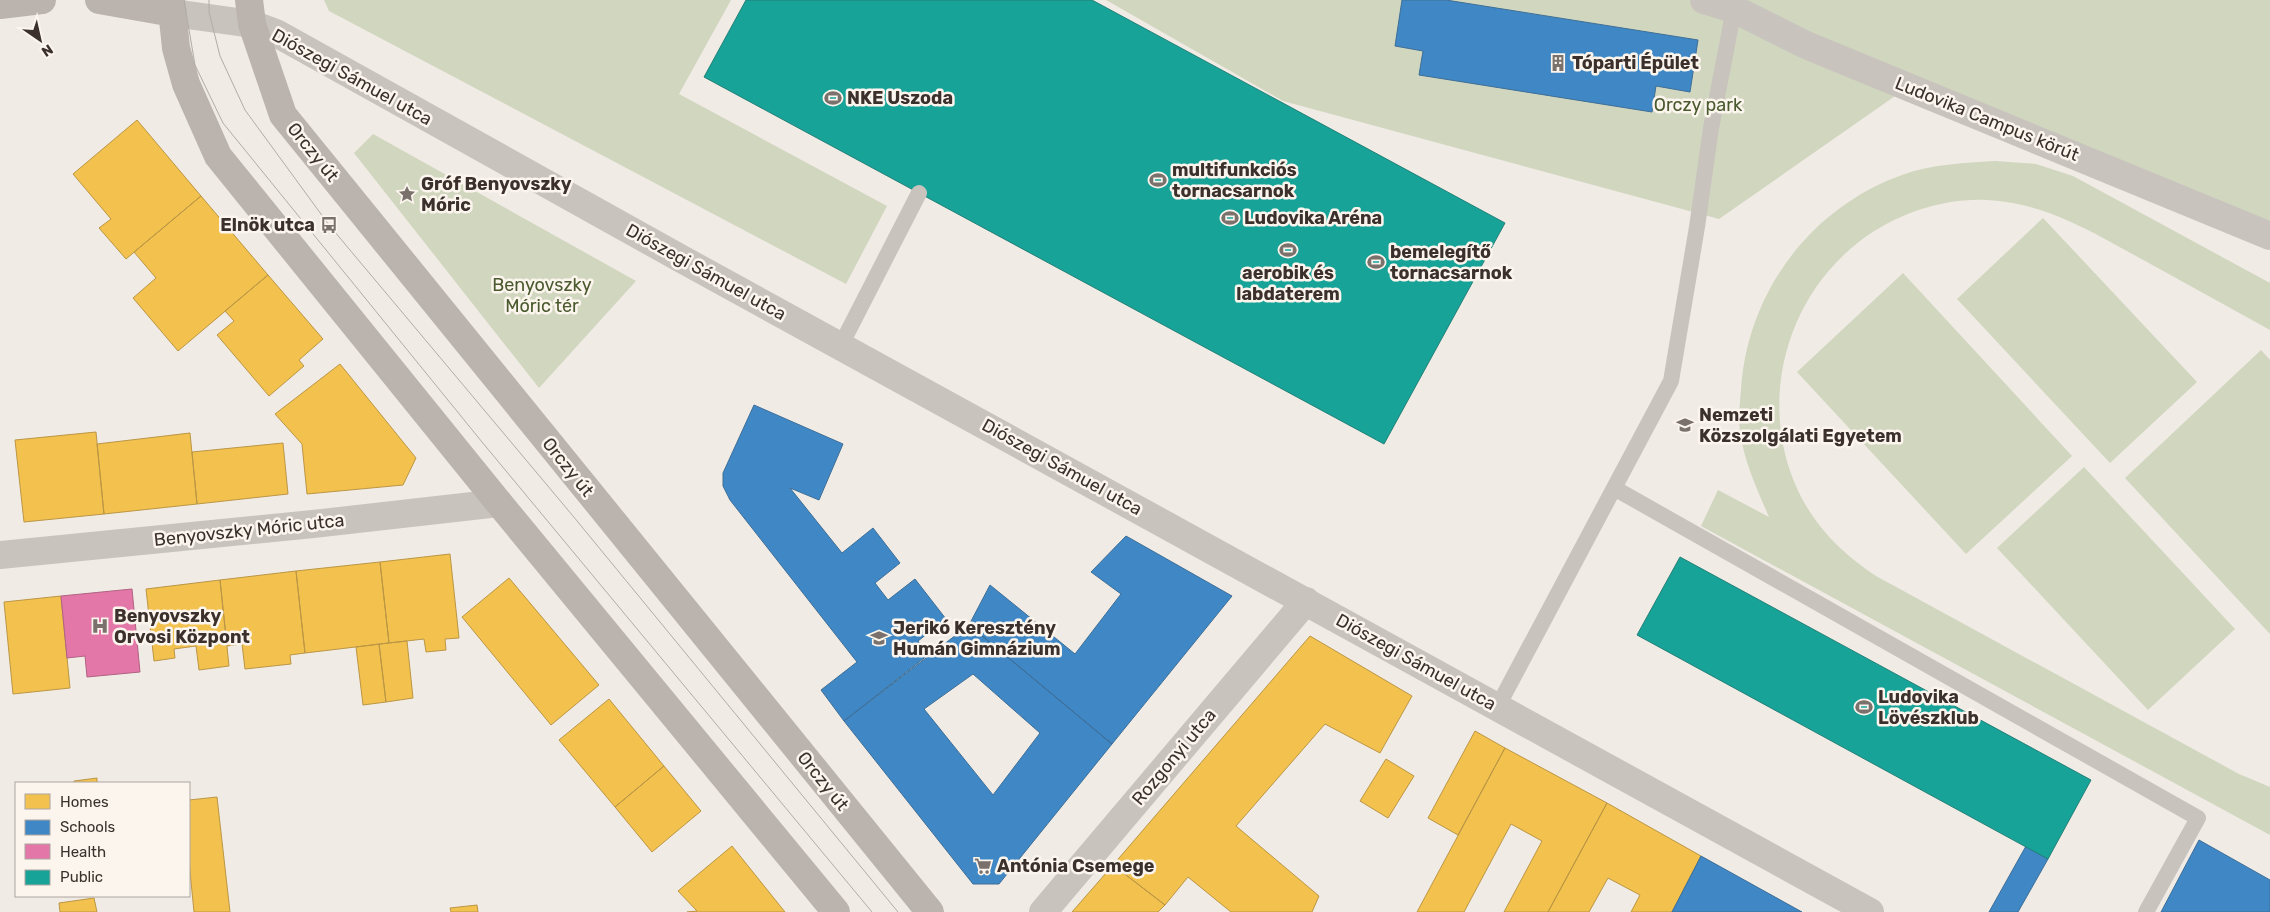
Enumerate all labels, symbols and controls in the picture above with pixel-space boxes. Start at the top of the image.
north arrow [15,15,65,65]
street label: Diószegi Sámuel utca [268,24,436,130]
text: N [38,40,56,60]
place label: Tóparti Épület [1572,52,1699,74]
building icon: Tóparti Épület [1548,53,1568,73]
street label: Ludovika Campus körút [1892,72,2082,166]
place label: NKE Uszoda [847,87,953,109]
sports icon: NKE Uszoda [823,88,843,108]
park label: Orczy park [1654,94,1743,116]
street label: Orczy út [283,118,343,186]
place label: multifunkciós tornacsarnok [1172,159,1297,202]
sports icon: multifunkciós tornacsarnok [1148,170,1168,190]
place label: Gróf Benyovszky Móric [421,173,572,216]
place icon: Gróf Benyovszky Móric [397,184,417,204]
place label: Ludovika Aréna [1244,207,1382,229]
sports icon: Ludovika Aréna [1220,208,1240,228]
place label: Elnök utca [220,214,315,236]
bus stop icon: Elnök utca [319,215,339,235]
street label: Diószegi Sámuel utca [622,219,790,325]
sports icon: aerobik és labdaterem [1278,240,1298,260]
place label: bemelegítő tornacsarnok [1390,241,1513,284]
sports icon: bemelegítő tornacsarnok [1366,252,1386,272]
place label: aerobik és labdaterem [1236,262,1340,305]
park label: Benyovszky Móric tér [492,274,592,317]
place label: Nemzeti Közszolgálati Egyetem [1699,404,1902,447]
street label: Diószegi Sámuel utca [978,414,1146,520]
school or university icon: Nemzeti Közszolgálati Egyetem [1675,415,1695,435]
street label: Orczy út [538,433,598,501]
street label: Benyovszky Móric utca [153,509,345,551]
place label: Benyovszky Orvosi Központ [114,605,250,648]
street label: Diószegi Sámuel utca [1332,609,1500,715]
hospital icon: Benyovszky Orvosi Központ [90,616,110,636]
place label: Jerikó Keresztény Humán Gimnázium [893,617,1060,660]
school or university icon: Jerikó Keresztény Humán Gimnázium [869,628,889,648]
place label: Ludovika Lövészklub [1878,686,1979,729]
sports icon: Ludovika Lövészklub [1854,697,1874,717]
street label: Rozgonyi utca [1127,704,1221,810]
street label: Orczy út [793,747,853,815]
legend [15,782,190,897]
text: Homes [60,793,109,811]
text: Schools [60,818,116,836]
text: Health [60,843,106,861]
place label: Antónia Csemege [997,855,1155,877]
supermarket icon: Antónia Csemege [973,856,993,876]
text: Public [60,868,103,886]

